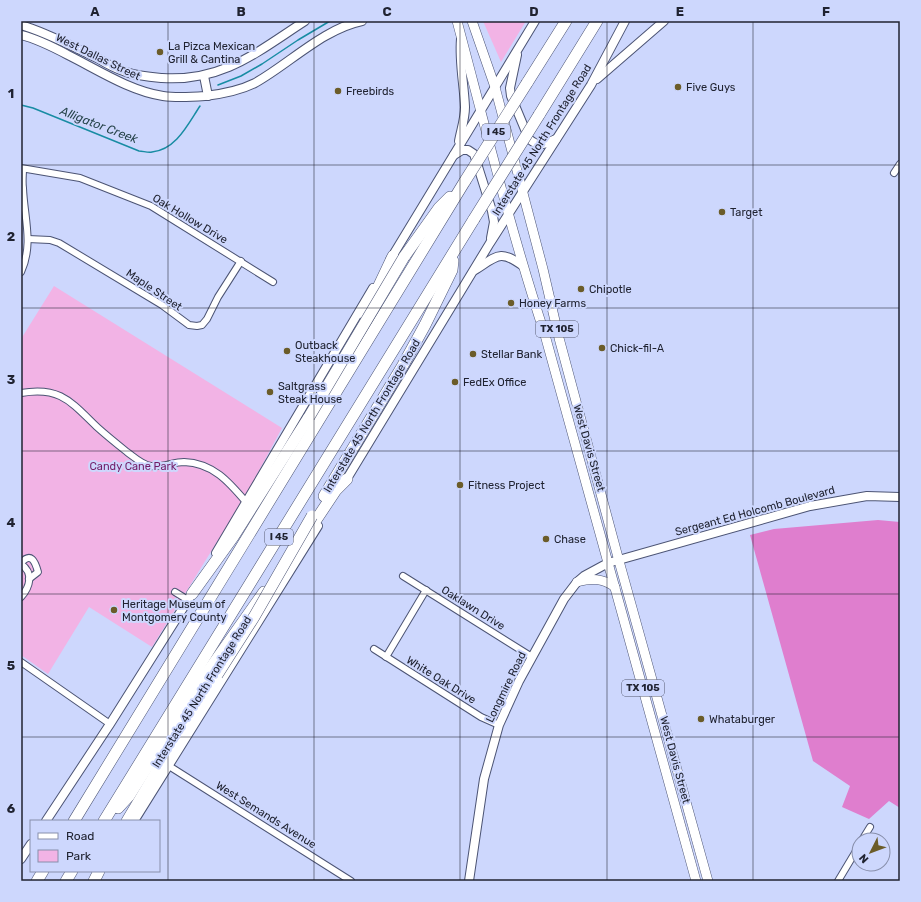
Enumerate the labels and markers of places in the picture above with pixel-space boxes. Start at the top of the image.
place label: La Pizca Mexican Grill & Cantina [168,40,255,66]
marker: La Pizca Mexican Grill & Cantina [155,47,165,57]
place label: Five Guys [686,81,736,94]
marker: Five Guys [673,82,683,92]
place label: Freebirds [346,85,394,98]
marker: Freebirds [333,86,343,96]
place label: Target [730,206,763,219]
marker: Target [717,207,727,217]
place label: Chipotle [589,283,632,296]
marker: Chipotle [576,284,586,294]
place label: Honey Farms [519,297,586,310]
marker: Honey Farms [506,298,516,308]
place label: Outback Steakhouse [295,339,355,365]
place label: Chick-fil-A [610,342,665,355]
marker: Chick-fil-A [597,343,607,353]
marker: Outback Steakhouse [282,346,292,356]
place label: Stellar Bank [481,348,542,361]
marker: Stellar Bank [468,349,478,359]
place label: FedEx Office [463,376,526,389]
marker: FedEx Office [450,377,460,387]
place label: Saltgrass Steak House [278,380,342,406]
marker: Saltgrass Steak House [265,387,275,397]
place label: Fitness Project [468,479,546,492]
marker: Fitness Project [455,480,465,490]
place label: Chase [554,533,586,546]
marker: Chase [541,534,551,544]
place label: Heritage Museum of Montgomery County [122,598,227,624]
marker: Heritage Museum of Montgomery County [109,605,119,615]
place label: Whataburger [709,713,776,726]
marker: Whataburger [696,714,706,724]

